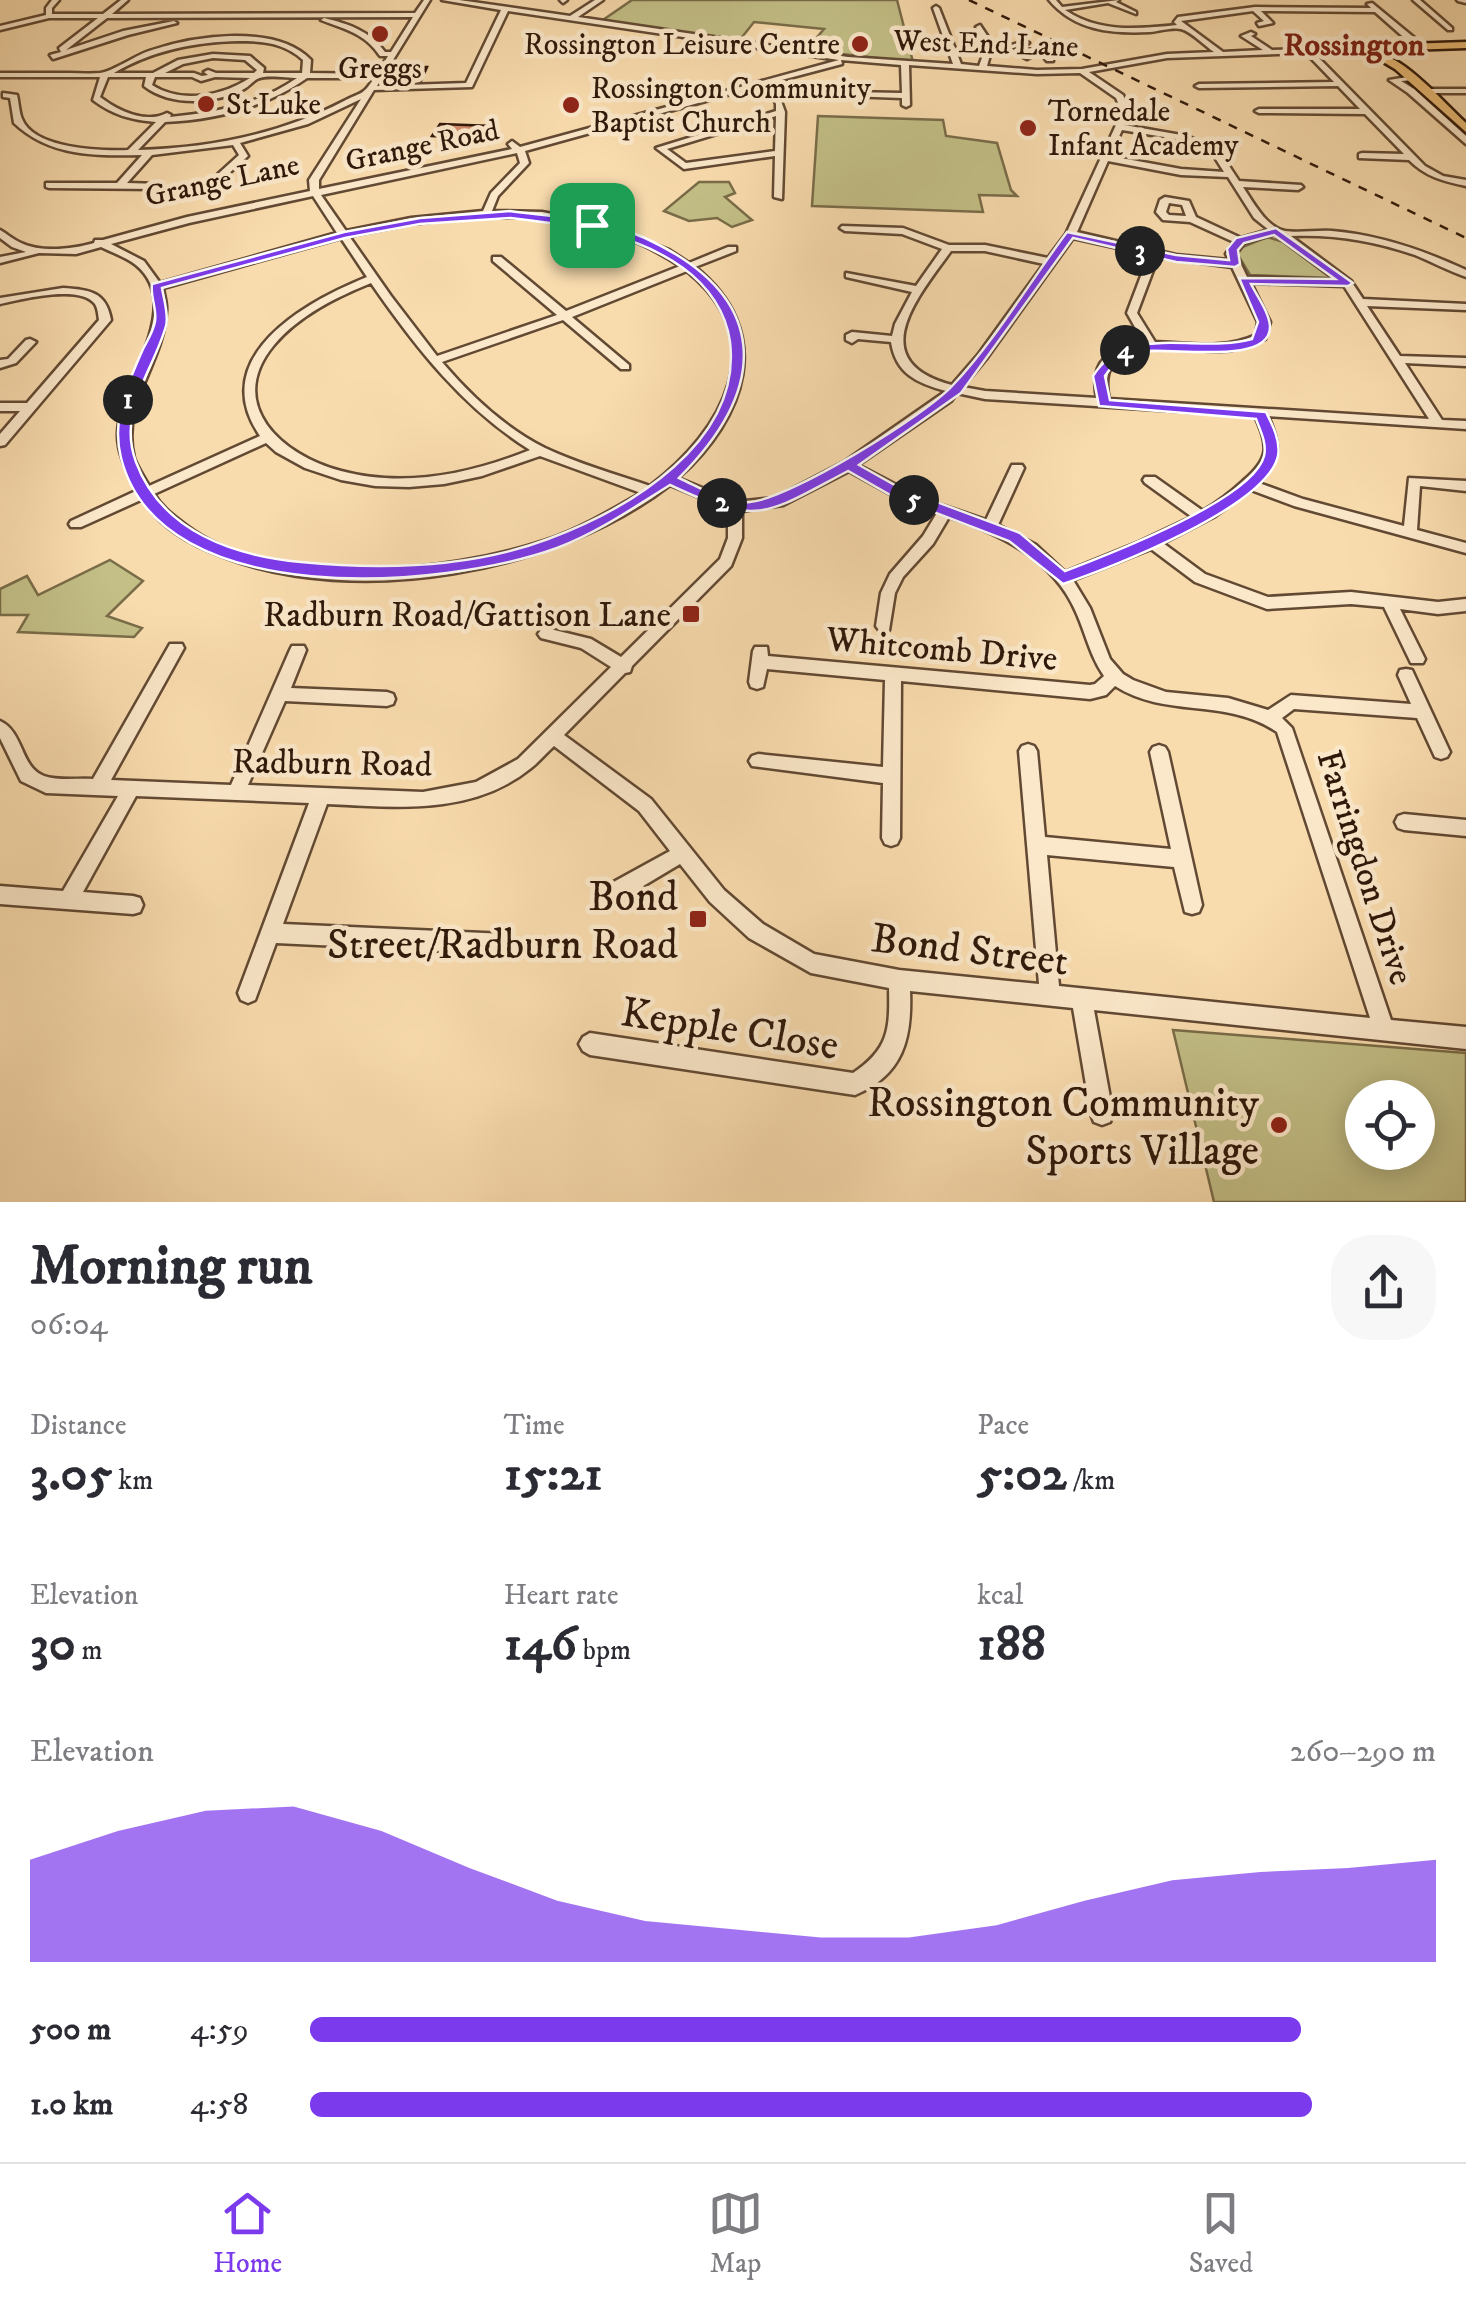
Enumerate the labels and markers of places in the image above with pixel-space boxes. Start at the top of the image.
marker: Greggs [369,23,391,45]
place label: Rossington Leisure Centre [524,27,840,64]
marker: Rossington Leisure Centre [849,33,871,55]
place label: Greggs [338,51,422,88]
place label: Rossington Community Baptist Church [591,71,872,142]
place label: St Luke [226,87,321,124]
marker: St Luke [195,93,217,115]
marker: Rossington Community Baptist Church [560,94,582,116]
place label: Tornedale Infant Academy [1048,94,1239,165]
marker: Tornedale Infant Academy [1017,117,1039,139]
pin [550,183,635,268]
pin: 3 [1115,226,1165,276]
pin: 4 [1100,325,1150,375]
pin: 1 [103,375,153,425]
pin: 5 [889,475,939,525]
pin: 2 [697,478,747,528]
place label: Radburn Road/Gattison Lane [263,594,671,638]
marker: Radburn Road/Gattison Lane [680,603,702,625]
place label: Bond Street/Radburn Road [327,872,678,972]
marker: Bond Street/Radburn Road [687,908,709,930]
place label: Rossington Community Sports Village [867,1078,1260,1178]
marker: Rossington Community Sports Village [1268,1114,1290,1136]

